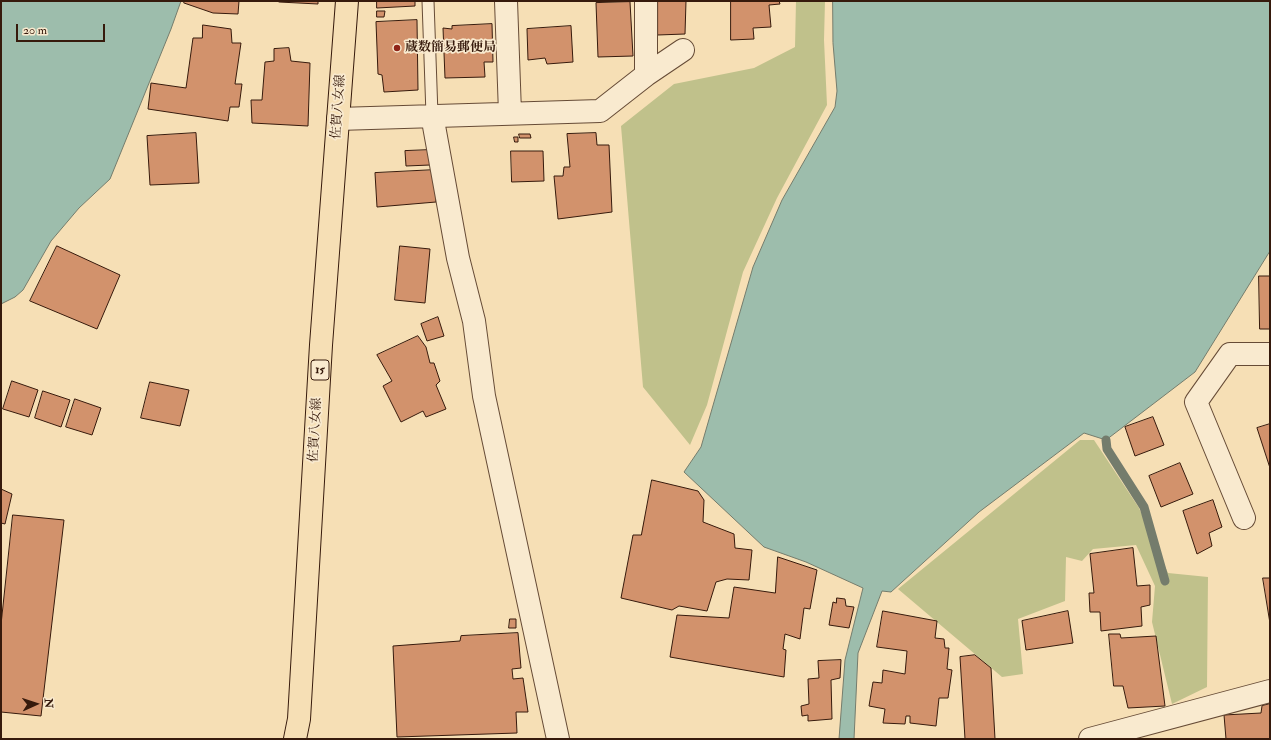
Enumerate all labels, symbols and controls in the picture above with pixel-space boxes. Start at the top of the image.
scale bar [18,16,107,42]
text: 20 m [23,23,47,38]
place label: 蔵数簡易郵便局 [405,40,496,56]
marker: 蔵数簡易郵便局 [392,43,402,53]
street label: 佐賀八女線 [329,74,349,140]
road number: 15 [311,360,329,380]
street label: 佐賀八女線 [307,397,325,463]
north arrow [16,684,56,724]
text: N [42,698,55,709]

